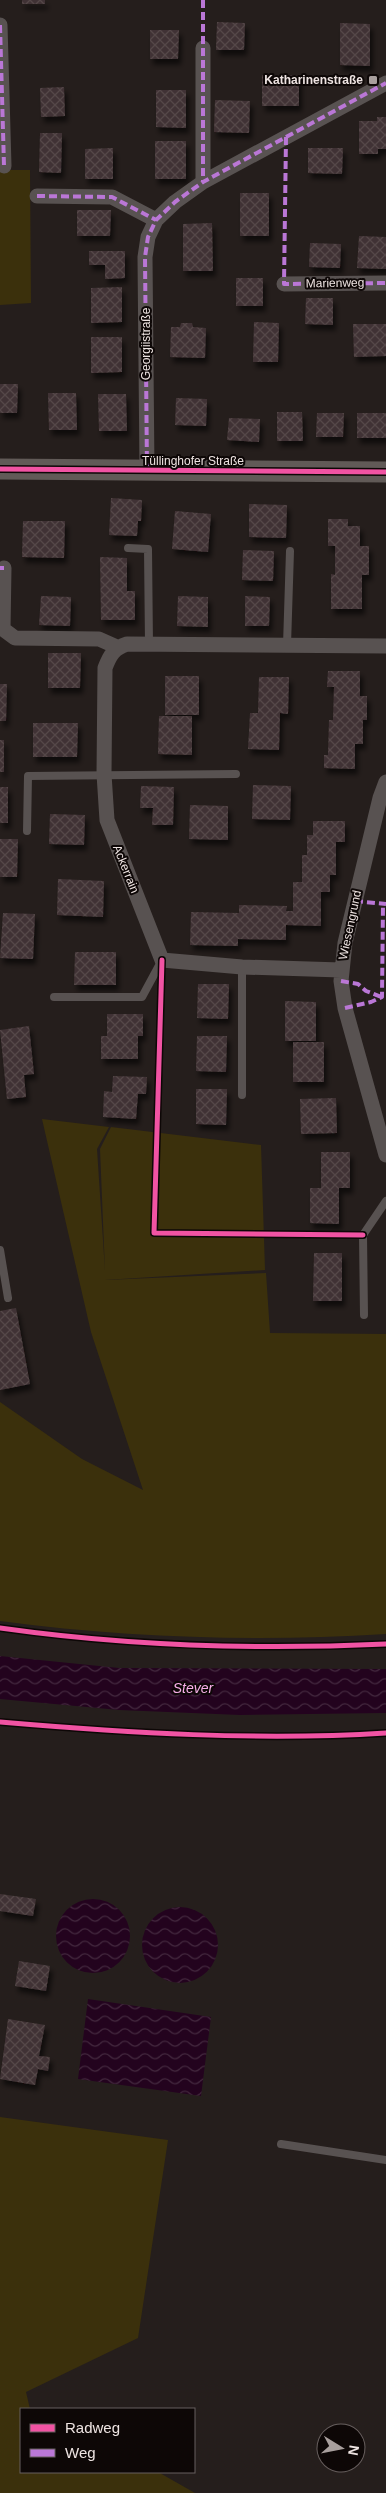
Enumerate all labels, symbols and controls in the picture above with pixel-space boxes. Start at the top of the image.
place label: Katharinenstraße [264,73,363,87]
marker: Katharinenstraße [367,74,379,86]
street label: Marienweg [306,275,364,291]
street label: Georgiistraße [139,307,153,380]
street label: Tüllinghofer Straße [142,454,244,468]
street label: Ackerrain [110,843,142,895]
street label: Wiesengrund [336,889,364,961]
water label: Stever [173,1680,215,1696]
legend [20,2408,195,2473]
text: Radweg [65,2419,120,2436]
north arrow [316,2423,366,2473]
text: Weg [65,2444,96,2461]
text: N [345,2444,363,2457]

